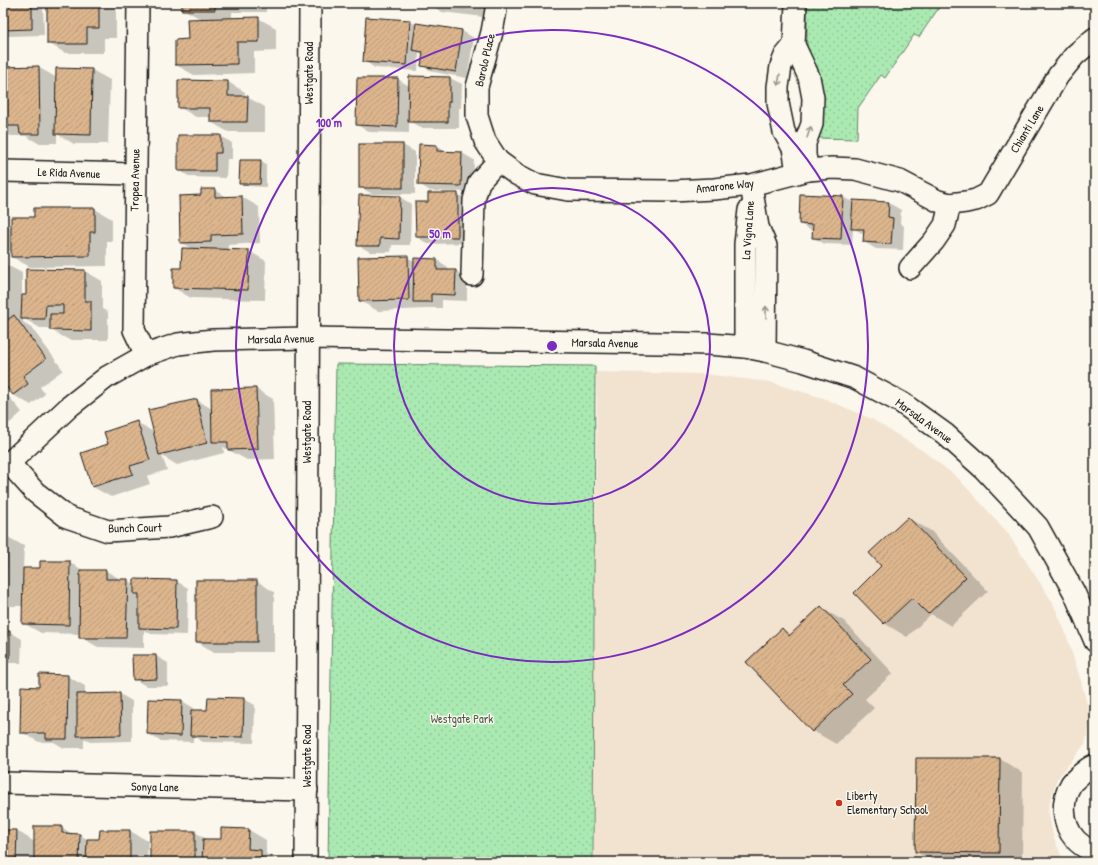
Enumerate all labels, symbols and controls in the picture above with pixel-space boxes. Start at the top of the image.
street label: Barolo Place [470,31,499,88]
street label: Westgate Road [300,42,317,104]
one-way arrow [775,73,783,86]
street label: Chianti Lane [1006,101,1048,156]
text: 100 m [316,114,342,131]
one-way arrow [806,126,814,138]
street label: Tropea Avenue [125,148,144,212]
street label: Le Rida Avenue [37,163,101,182]
street label: Amarone Way [695,174,755,197]
street label: La Vigna Lane [737,200,758,260]
text: 50 m [429,225,451,242]
one-way arrow [762,306,770,319]
street label: Marsala Avenue [247,329,315,348]
street label: Marsala Avenue [571,333,639,352]
centre of rings [545,339,559,353]
street label: Marsala Avenue [892,394,957,447]
street label: Westgate Road [298,401,315,463]
street label: Bunch Court [108,519,163,536]
park label: Westgate Park [431,710,493,727]
street label: Westgate Road [298,725,315,787]
street label: Sonya Lane [131,778,179,795]
place label: Liberty Elementary School [847,787,929,818]
marker: Liberty Elementary School [834,798,844,808]

